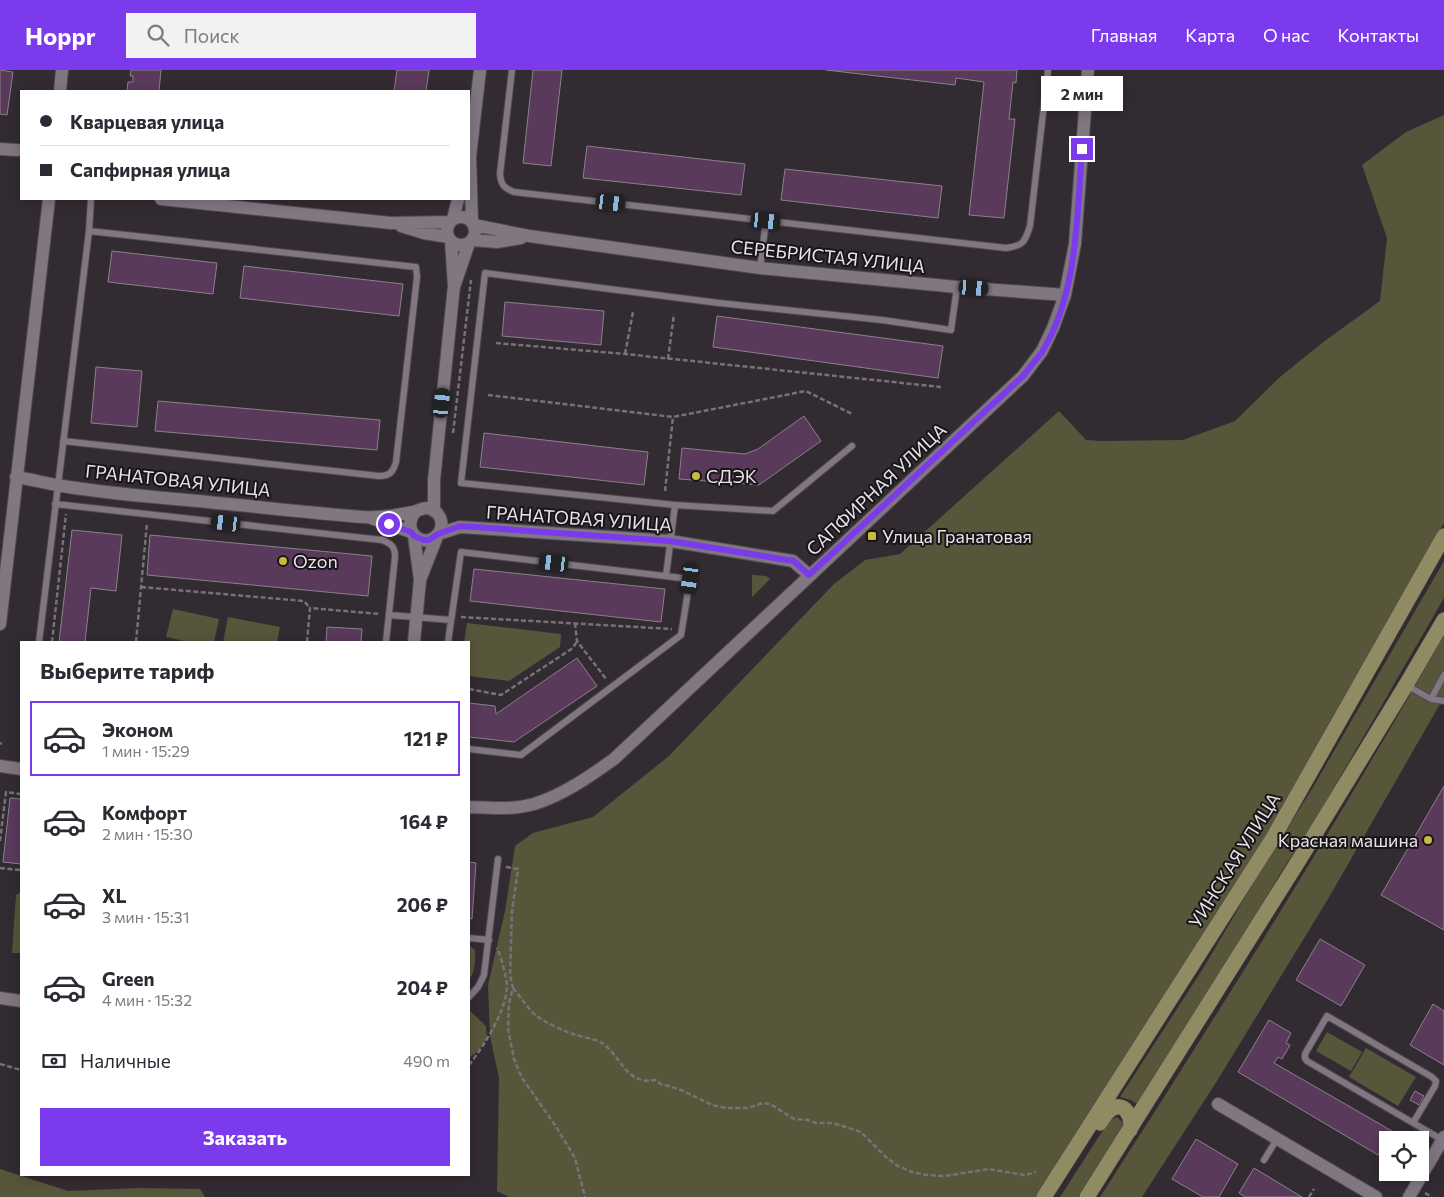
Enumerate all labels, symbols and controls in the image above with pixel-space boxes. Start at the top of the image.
search box [126,13,476,58]
text: Hoppr [25,21,96,50]
icon: search [144,21,172,49]
text: Поиск [184,24,240,47]
text: Главная [1091,24,1157,46]
text: Карта [1185,24,1235,46]
text: О нас [1263,24,1310,46]
text: Контакты [1338,24,1419,46]
callout: 2 мин [1041,77,1123,112]
text: 2 мин [1061,84,1103,103]
text: Кварцевая улица [70,110,224,133]
route end [1071,138,1093,160]
text: Сапфирная улица [70,158,230,181]
car [595,194,626,212]
car [750,212,781,230]
street label: СЕРЕБРИСТАЯ УЛИЦА [730,235,926,277]
car [958,279,989,297]
car [432,387,451,419]
street label: САПФИРНАЯ УЛИЦА [801,418,951,560]
street label: ГРАНАТОВАЯ УЛИЦА [84,459,272,501]
place label: СДЭК [706,465,757,487]
marker: СДЭК [690,470,702,482]
street label: ГРАНАТОВАЯ УЛИЦА [485,501,673,535]
route start [378,513,400,535]
car [210,514,241,532]
place label: Улица Гранатовая [882,525,1032,547]
marker: Улица Гранатовая [866,530,878,542]
place label: Ozon [293,550,338,572]
car [538,554,569,572]
marker: Ozon [277,555,289,567]
car [680,563,699,595]
text: Выберите тариф [40,657,214,684]
icon: car [42,716,87,761]
text: Эконом [102,718,173,741]
text: 121 ₽ [404,727,448,750]
text: 1 мин · 15:29 [102,741,190,760]
street label: УИНСКАЯ УЛИЦА [1184,788,1284,932]
icon: car [42,799,87,844]
text: Комфорт [102,801,187,824]
text: 164 ₽ [400,810,448,833]
text: 2 мин · 15:30 [102,824,193,843]
place label: Красная машина [1278,829,1418,851]
marker: Красная машина [1422,834,1434,846]
icon: car [42,882,87,927]
text: XL [102,884,127,907]
text: 206 ₽ [397,893,448,916]
text: 3 мин · 15:31 [102,907,190,926]
icon: car [42,965,87,1010]
text: Green [102,967,154,990]
text: 204 ₽ [397,976,448,999]
text: 4 мин · 15:32 [102,990,192,1009]
icon: cash [40,1047,68,1075]
text: Наличные [80,1049,171,1072]
text: 490 m [403,1051,450,1070]
button: Заказать [40,1108,450,1166]
map controls [1379,1131,1429,1181]
button: locate [1379,1131,1429,1181]

